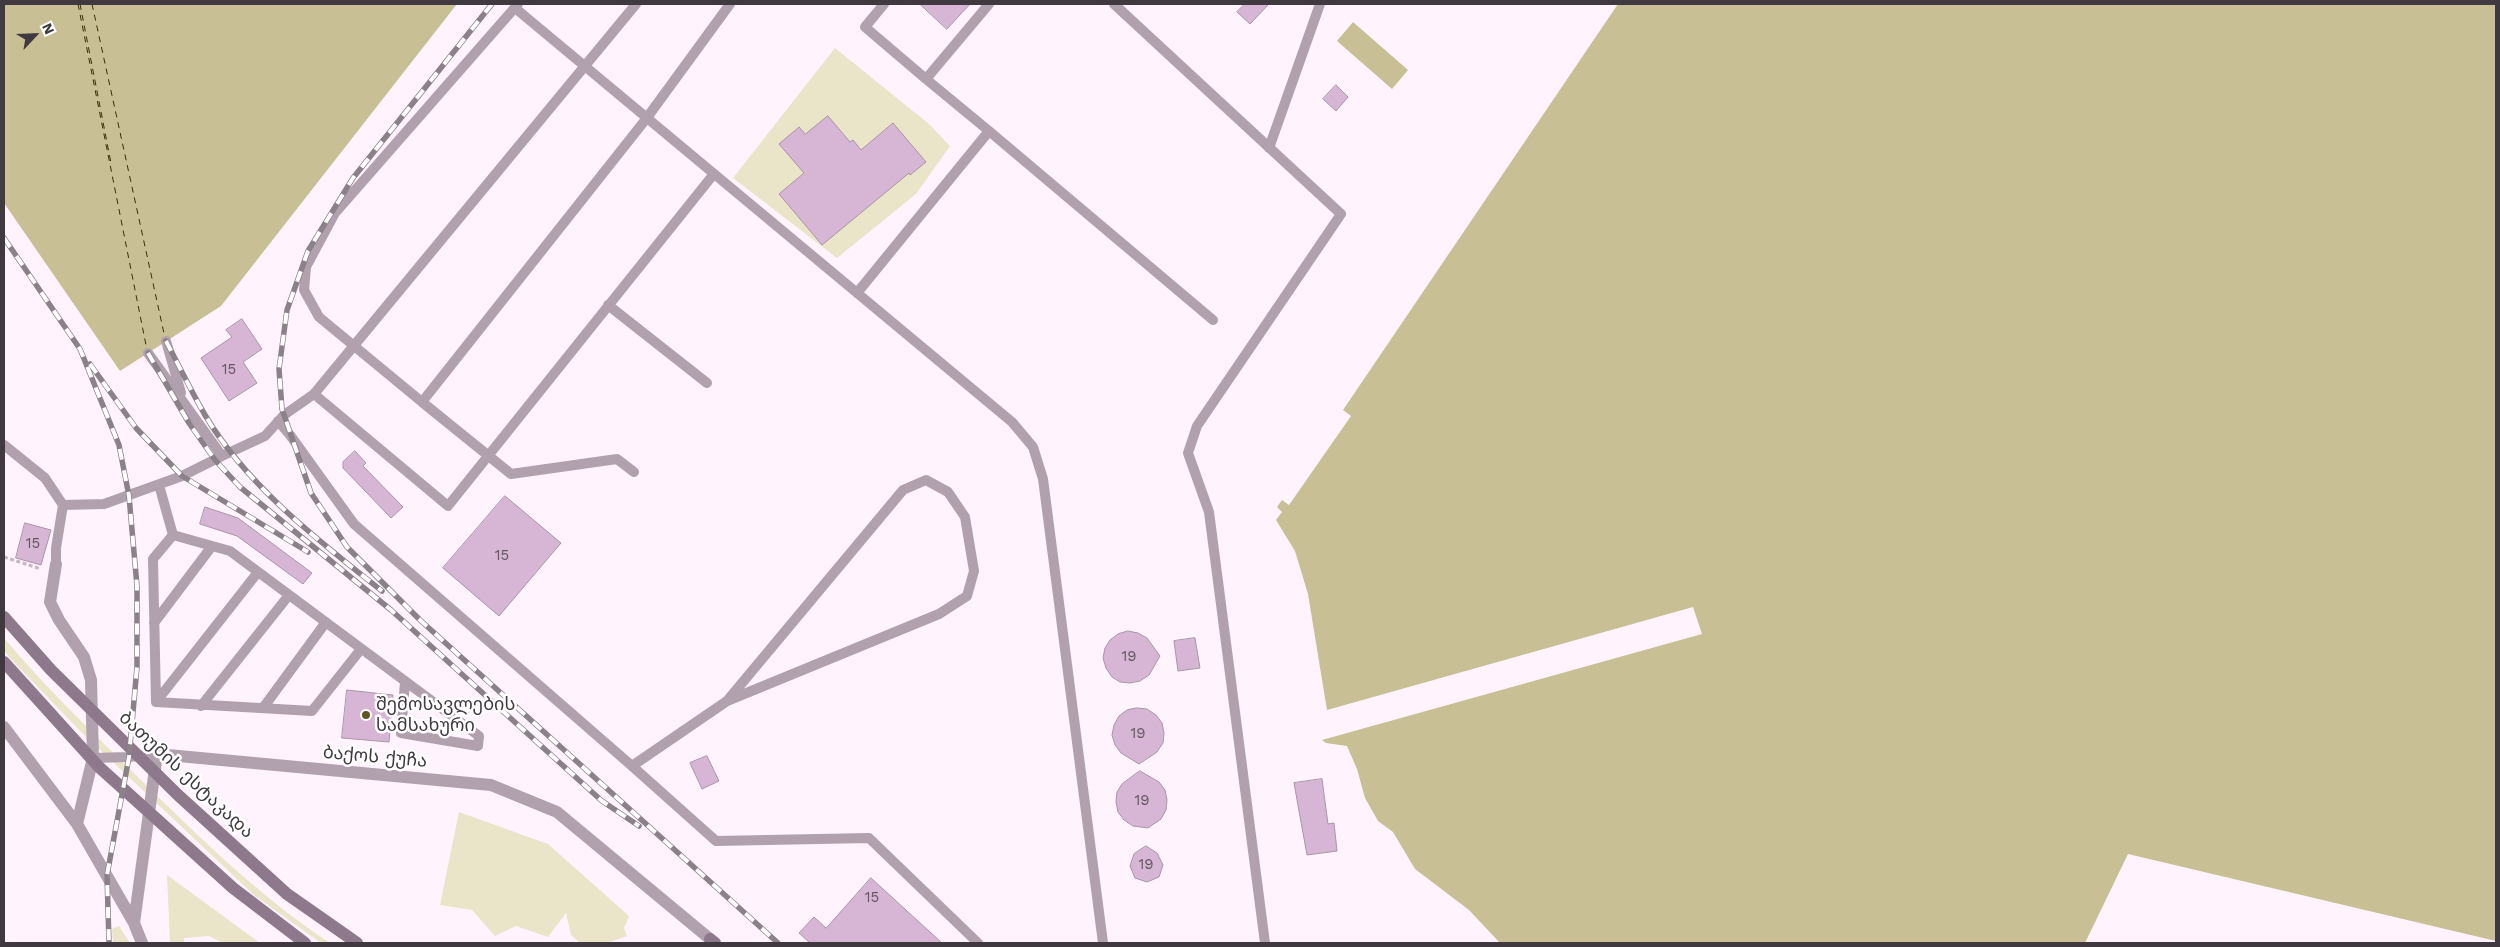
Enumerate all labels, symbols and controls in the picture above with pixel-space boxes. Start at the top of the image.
north arrow [10,10,60,60]
text: N [39,21,58,37]
house number: 15 [222,361,236,379]
house number: 15 [26,535,40,553]
house number: 15 [495,547,509,565]
house number: 19 [1121,648,1137,666]
place label: შემოსავლების სამსახური [376,694,515,736]
street label: ბათუმის ესტაკადა [114,707,258,843]
marker: შემოსავლების სამსახური [360,709,372,721]
house number: 19 [1130,725,1146,743]
street label: ბაქოს ქუჩა [322,742,428,772]
house number: 19 [1134,792,1150,810]
house number: 19 [1138,856,1154,874]
house number: 15 [865,889,879,907]

